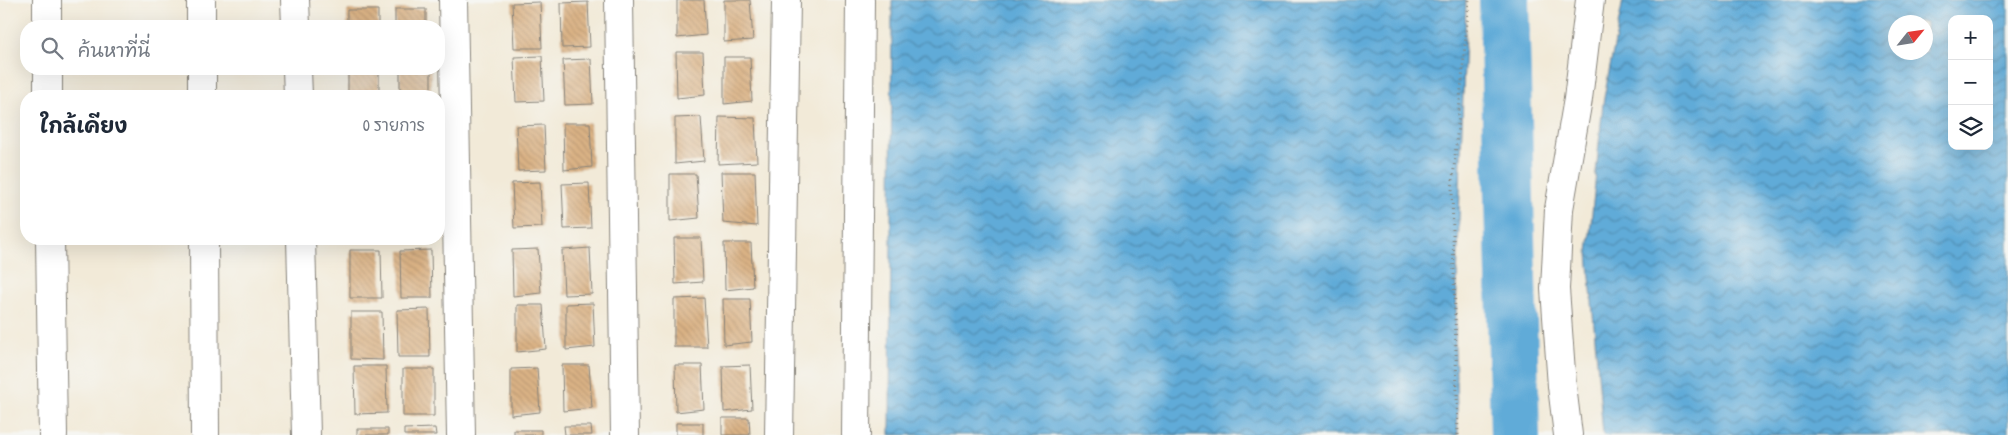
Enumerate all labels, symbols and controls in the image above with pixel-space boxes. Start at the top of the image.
north arrow [1888,15,1933,60]
map controls [1948,15,1993,150]
button: + [1948,15,1993,60]
search box [20,20,445,75]
icon: search [38,34,66,62]
text: ค้นหาที่นี่ [78,37,150,63]
button: − [1948,60,1993,105]
button: layers [1948,105,1993,150]
text: ใกล้เคียง [40,111,127,140]
text: 0 รายการ [363,114,425,136]

